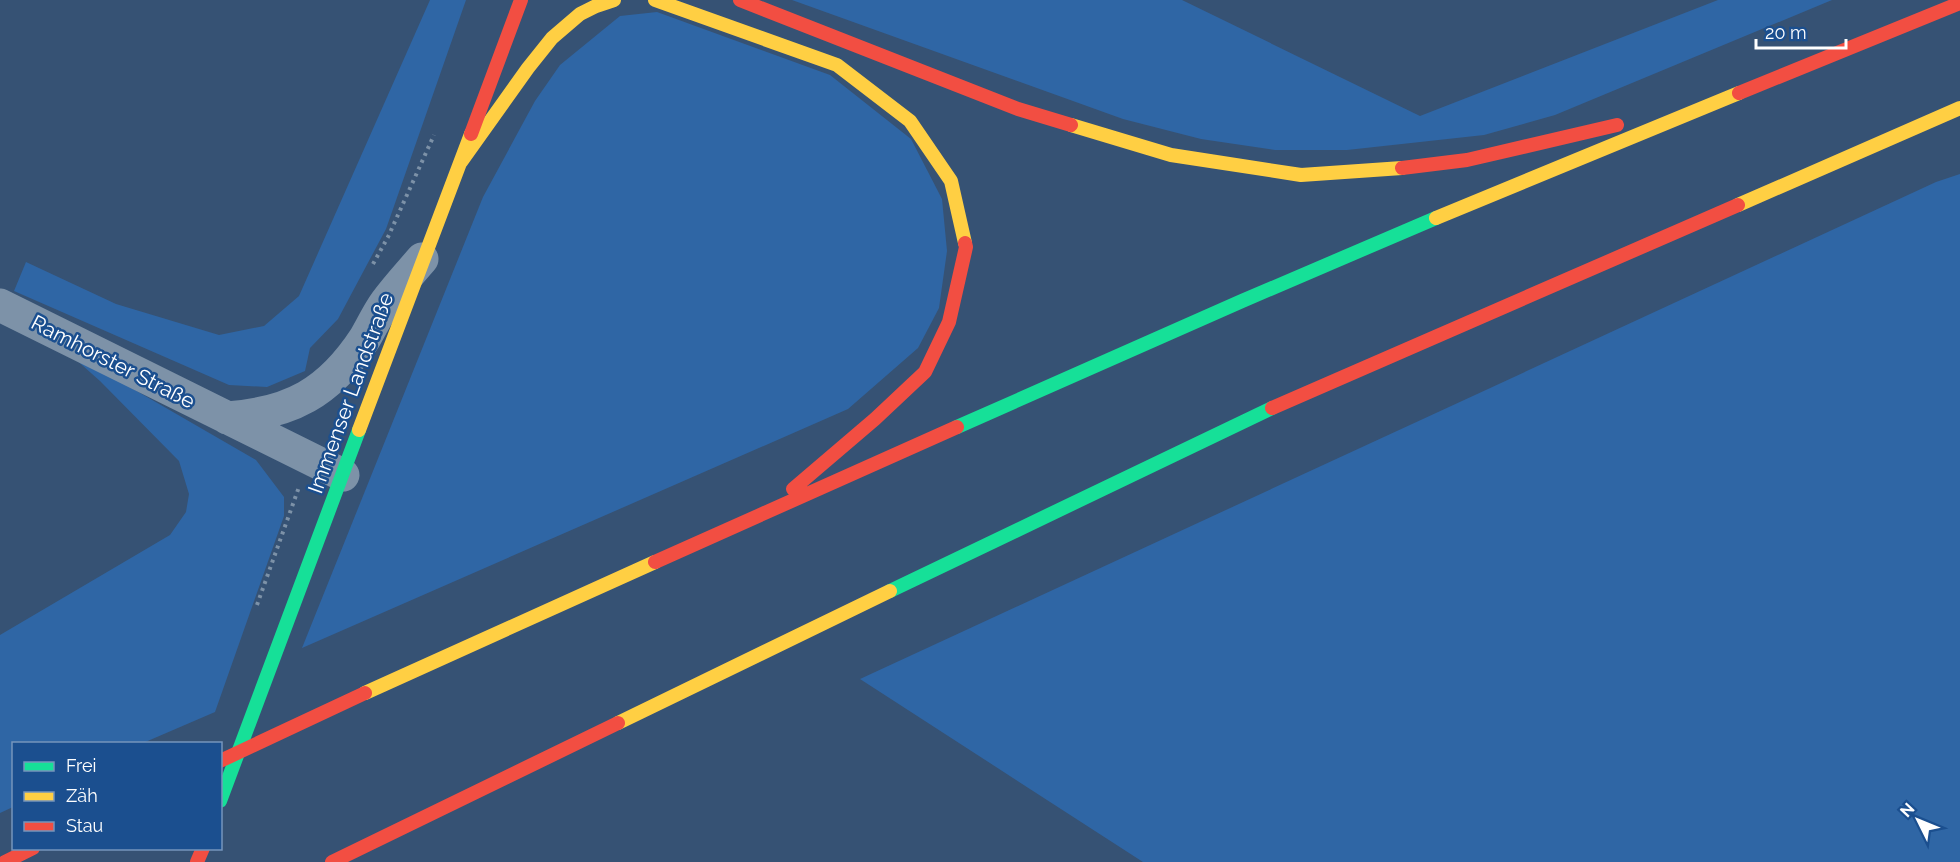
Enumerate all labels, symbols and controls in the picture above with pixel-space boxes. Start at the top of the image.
scale bar [1756,12,1846,50]
text: 20 m [1765,22,1807,43]
street label: Immenser Landstraße [303,289,399,497]
street label: Ramhorster Straße [27,310,199,414]
legend [12,742,222,850]
text: Frei [66,755,96,776]
text: Zäh [66,785,98,806]
north arrow [1888,790,1948,850]
text: N [1896,799,1919,821]
text: Stau [66,815,103,836]

